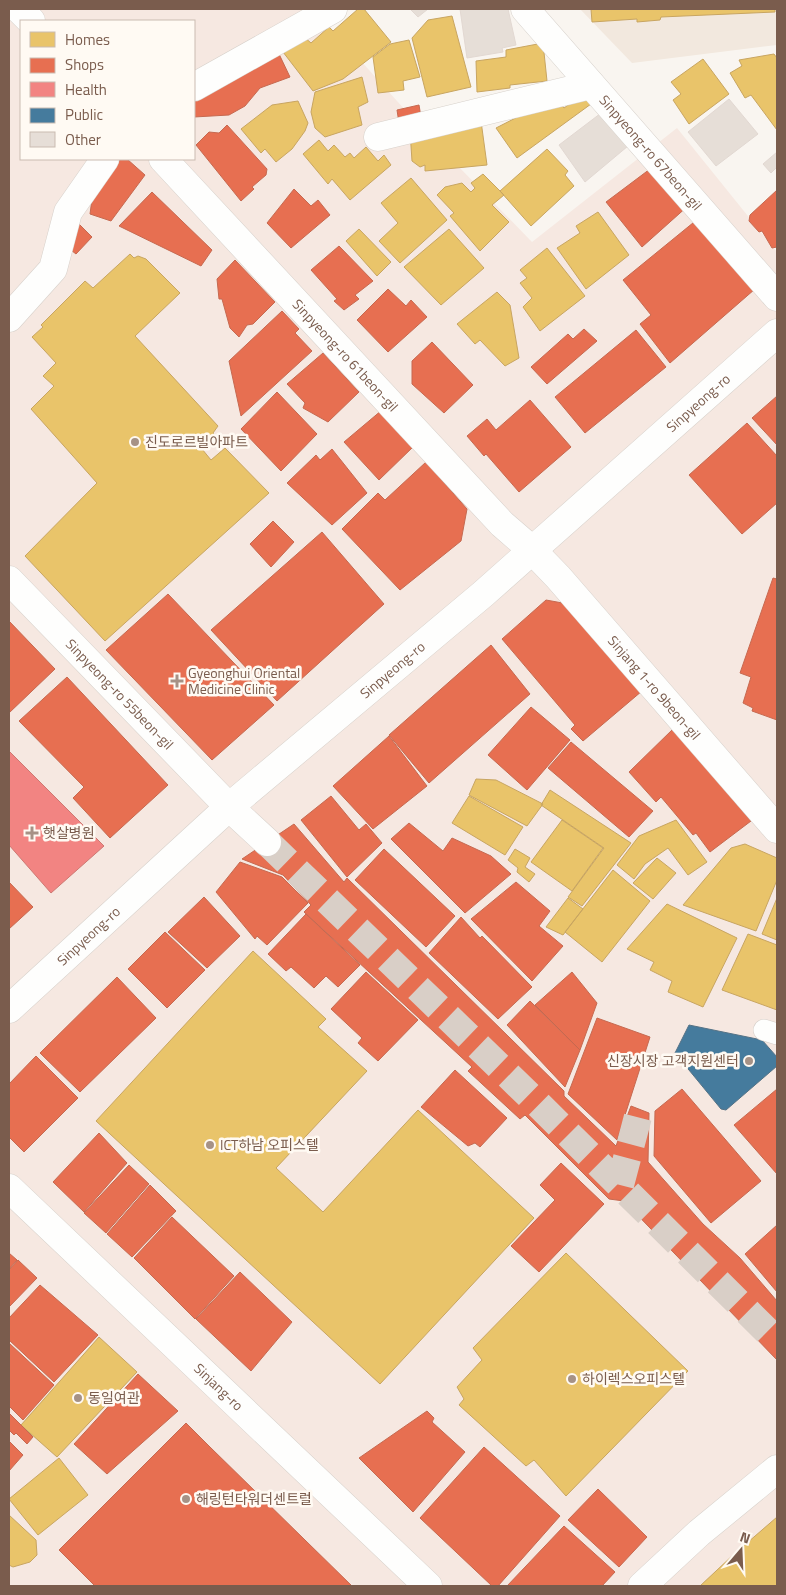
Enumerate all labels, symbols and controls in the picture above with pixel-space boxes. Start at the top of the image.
legend [20,20,195,160]
text: Homes [65,28,110,51]
text: Shops [65,53,104,76]
text: Health [65,78,107,101]
street label: Sinpyeong-ro 67beon-gil [595,90,708,215]
text: Public [65,103,103,126]
text: Other [65,128,101,151]
street label: Sinpyeong-ro 61beon-gil [288,294,404,416]
street label: Sinpyeong-ro [661,368,735,437]
place label: 진도로르빌아파트 [145,431,248,452]
marker: 진도로르빌아파트 [129,436,141,448]
street label: Sinjang 1-ro 9beon-gil [603,631,706,744]
street label: Sinpyeong-ro 55beon-gil [61,634,179,754]
street label: Sinpyeong-ro [355,636,429,703]
place label: Gyeonghui Oriental Medicine Clinic [188,662,300,699]
marker: Gyeonghui Oriental Medicine Clinic [170,674,184,688]
place label: 햇살병원 [43,822,95,843]
marker: 햇살병원 [25,826,39,840]
street label: Sinpyeong-ro [52,901,125,970]
place label: 신장시장 고객지원센터 [607,1050,739,1071]
marker: 신장시장 고객지원센터 [743,1055,755,1067]
place label: ICT하남 오피스텔 [220,1134,319,1155]
marker: ICT하남 오피스텔 [204,1139,216,1151]
street label: Sinjang-ro [189,1358,248,1415]
place label: 하이렉스오피스텔 [582,1368,685,1389]
marker: 하이렉스오피스텔 [566,1373,578,1385]
place label: 동일여관 [88,1387,140,1408]
marker: 동일여관 [72,1392,84,1404]
place label: 해링턴타워더센트럴 [196,1488,312,1509]
marker: 해링턴타워더센트럴 [180,1493,192,1505]
north arrow [716,1525,766,1575]
text: N [737,1526,753,1549]

